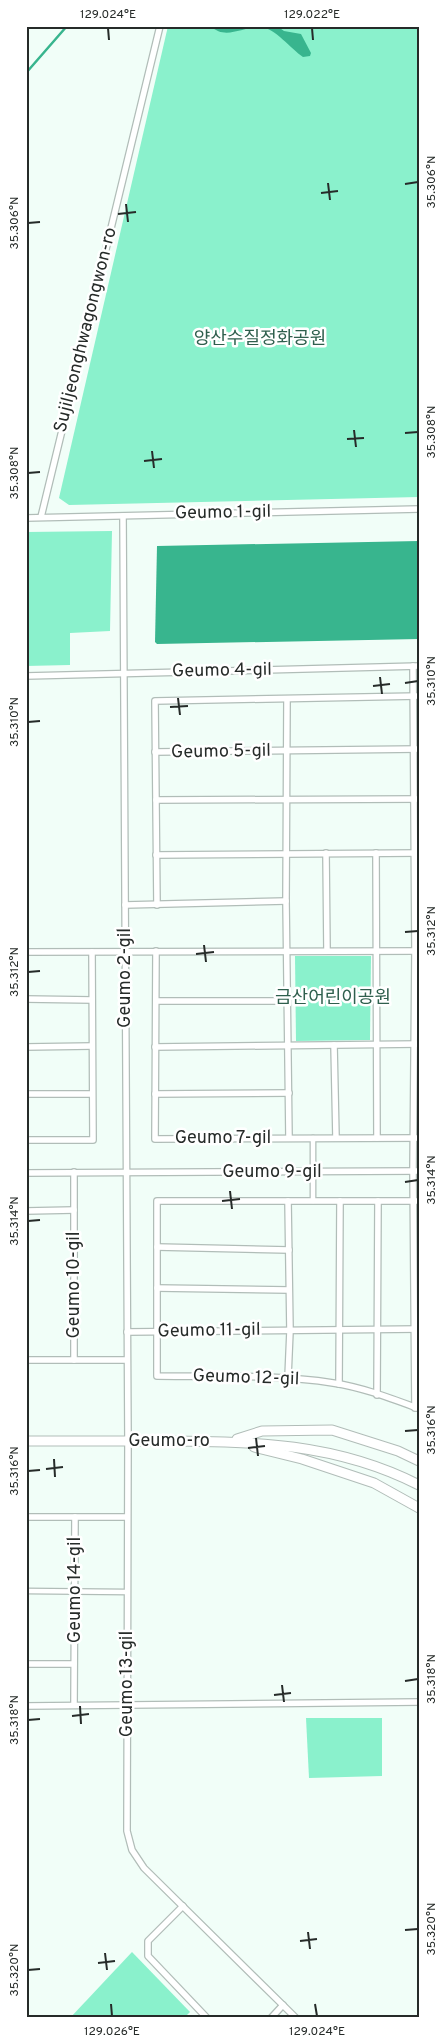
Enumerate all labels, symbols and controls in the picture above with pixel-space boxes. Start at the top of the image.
text: 129.024°E [80,7,136,23]
text: 129.022°E [284,7,340,23]
text: 35.306°N [424,156,440,208]
text: 35.306°N [7,197,23,249]
street label: Sujiljeonghwagongwon-ro [49,225,123,435]
park label: 양산수질정화공원 [194,328,326,351]
text: 35.308°N [424,406,440,458]
text: 35.308°N [7,447,23,499]
street label: Geumo 1-gil [175,501,271,525]
text: 35.310°N [424,656,440,706]
street label: Geumo 4-gil [172,659,272,683]
text: 35.310°N [7,697,23,747]
street label: Geumo 5-gil [171,740,271,764]
text: 35.312°N [424,906,440,956]
street label: Geumo 2-gil [114,928,137,1028]
text: 35.312°N [7,947,23,997]
park label: 금산어린이공원 [275,987,391,1010]
street label: Geumo 7-gil [175,1127,271,1150]
text: 35.314°N [424,1155,440,1205]
street label: Geumo 9-gil [222,1161,322,1184]
text: 35.314°N [7,1196,23,1246]
street label: Geumo 10-gil [63,1231,86,1339]
street label: Geumo 11-gil [157,1319,261,1343]
street label: Geumo 12-gil [192,1365,300,1391]
text: 35.316°N [424,1405,440,1455]
street label: Geumo-ro [128,1430,210,1453]
text: 35.316°N [7,1446,23,1496]
street label: Geumo 14-gil [64,1537,87,1643]
street label: Geumo 13-gil [116,1631,139,1737]
text: 35.318°N [424,1654,440,1704]
text: 35.318°N [7,1695,23,1745]
text: 35.320°N [424,1903,440,1955]
text: 35.320°N [7,1944,23,1996]
text: 129.026°E [84,2024,140,2040]
text: 129.024°E [289,2024,345,2040]

